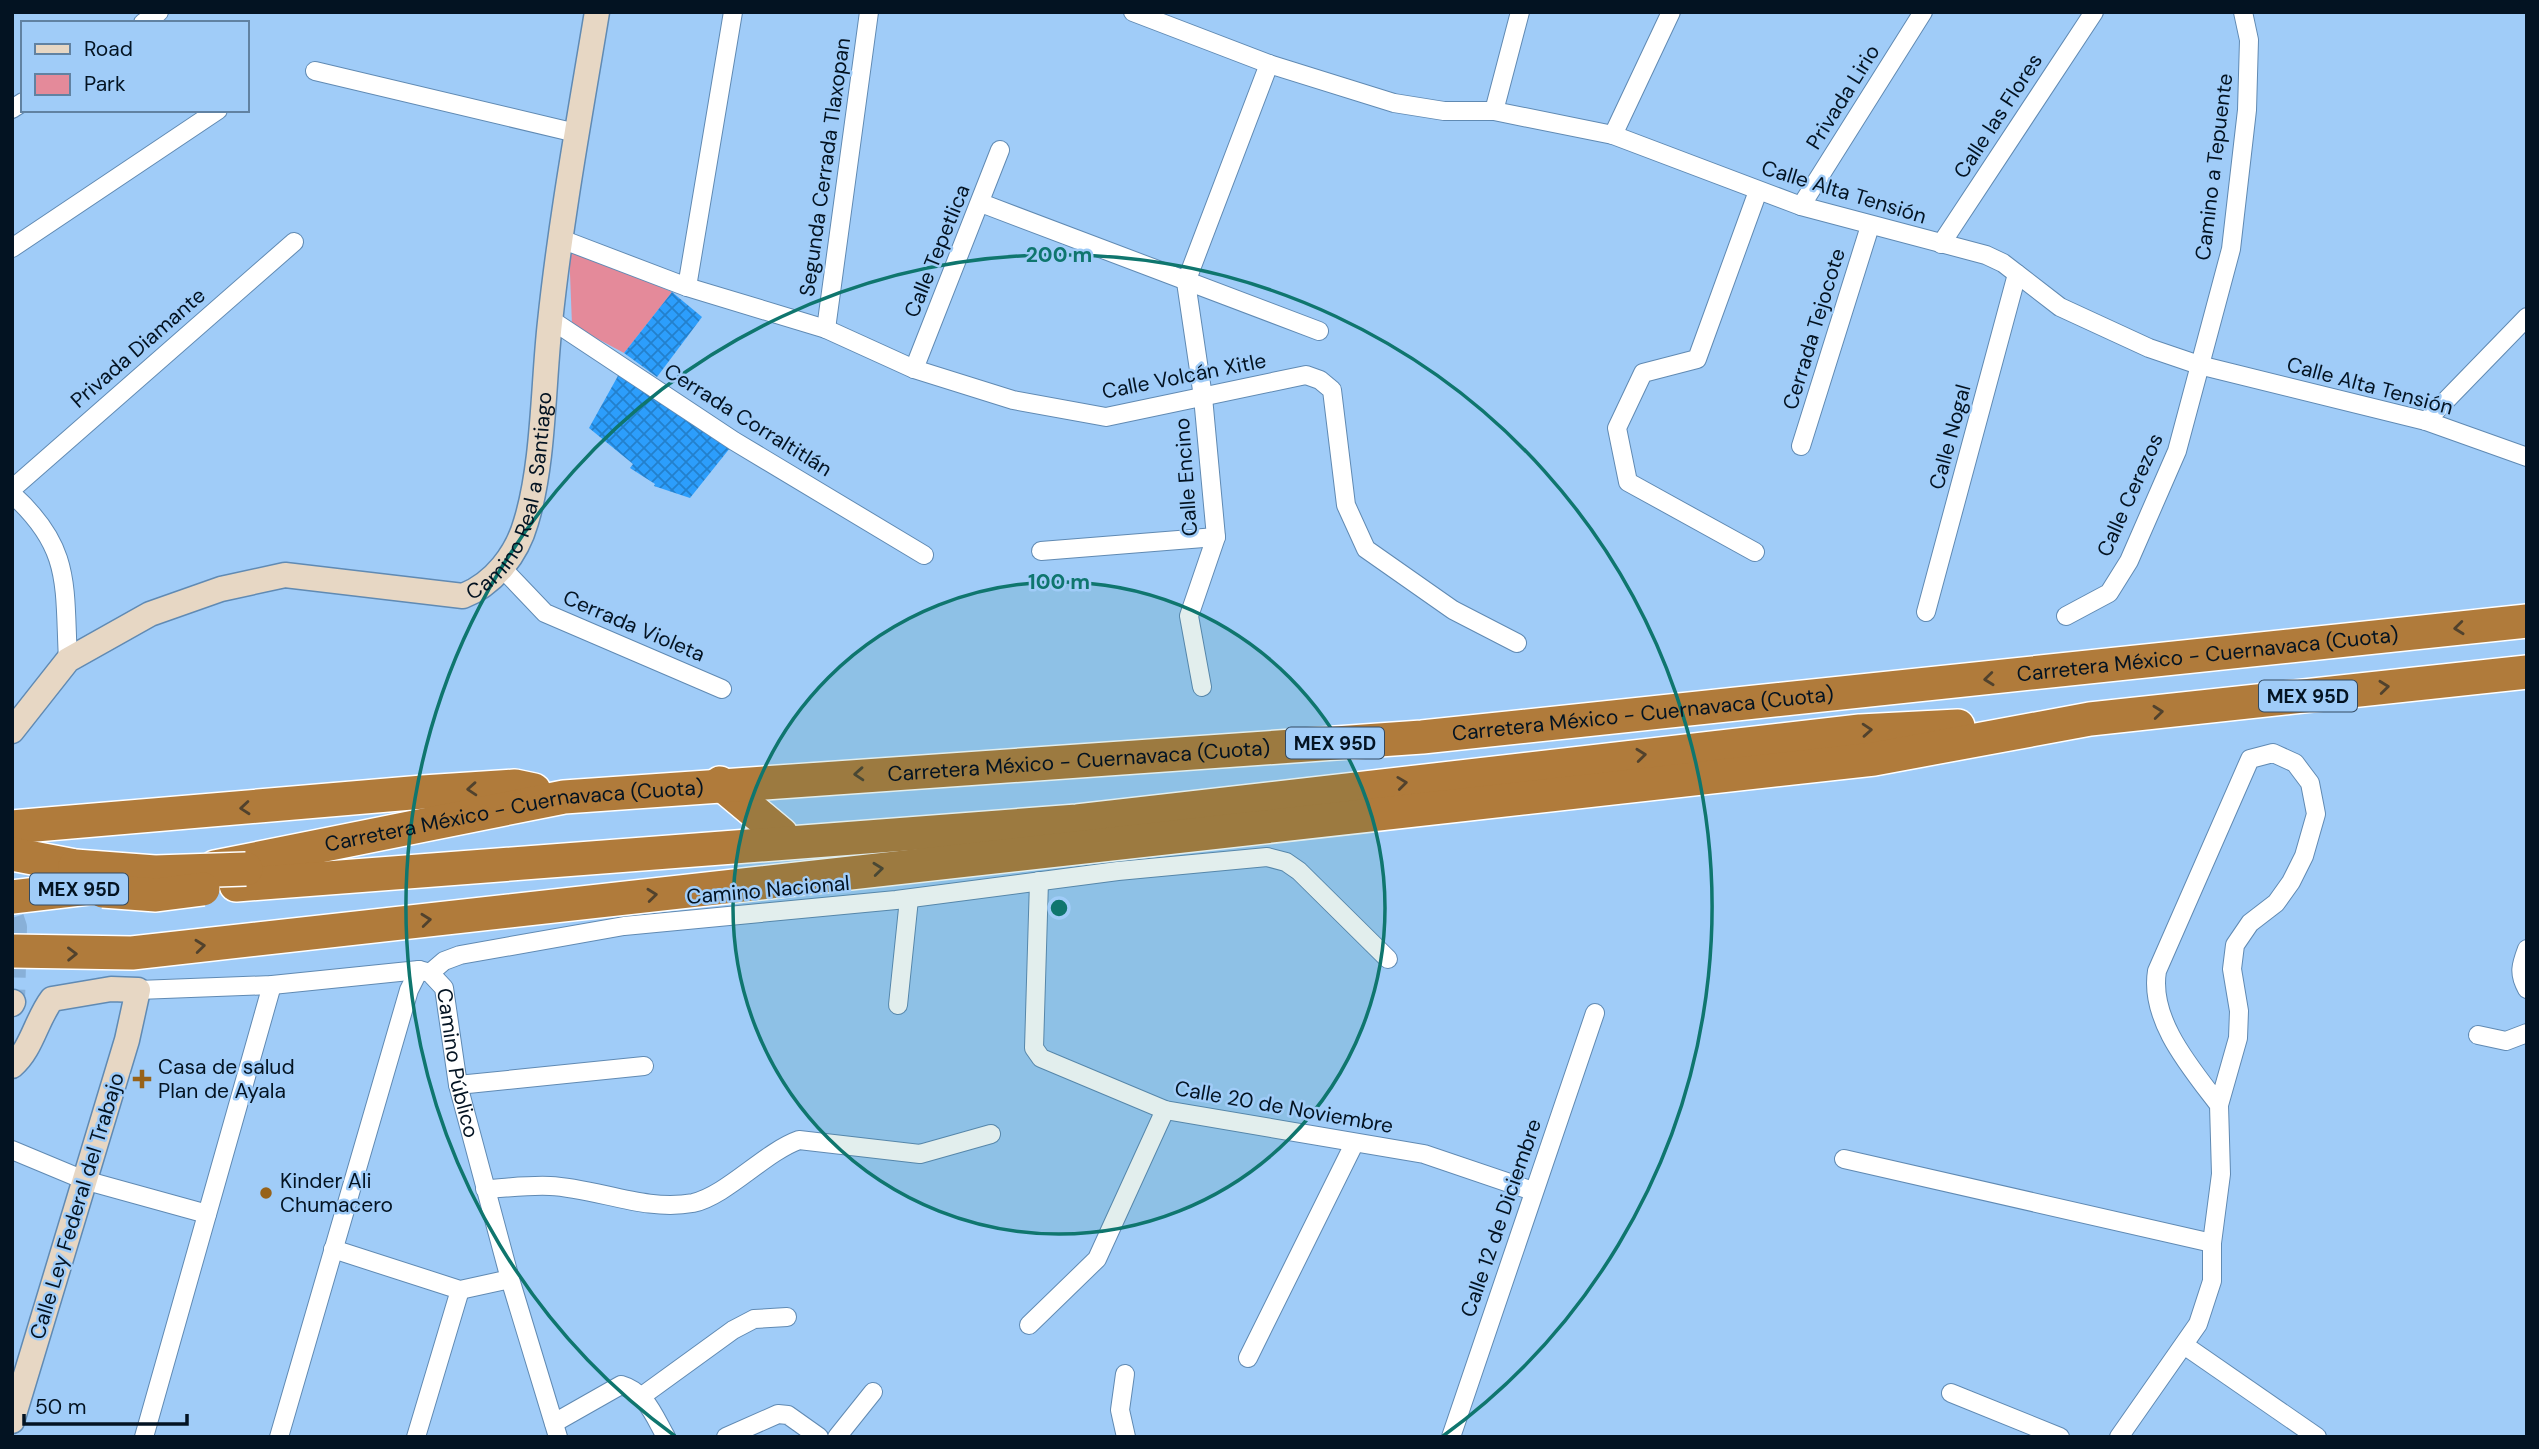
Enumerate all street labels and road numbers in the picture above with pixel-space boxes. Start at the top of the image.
street label: Segunda Cerrada Tlaxopan [793,36,857,298]
street label: Privada Lirio [1800,39,1886,155]
street label: Calle las Flores [1947,48,2049,184]
street label: Camino a Tepuente [2189,72,2239,262]
street label: Calle Alta Tensión [1758,154,1930,230]
street label: Calle Tepetlica [898,180,976,322]
street label: Cerrada Tejocote [1776,245,1852,413]
street label: Privada Diamante [65,282,211,414]
street label: Calle Volcán Xitle [1099,346,1269,406]
street label: Calle Alta Tensión [2284,350,2456,422]
street label: Cerrada Corraltitlán [659,357,837,483]
street label: Calle Nogal [1923,381,1977,493]
street label: Camino Real a Santiago [461,391,558,607]
street label: Calle Encino [1168,417,1204,537]
street label: Calle Cerezos [2090,429,2170,561]
street label: Cerrada Violeta [559,583,709,669]
street label: Carretera México - Cuernavaca (Cuota) [2015,621,2400,688]
street label: Carretera México - Cuernavaca (Cuota) [1451,680,1835,748]
road number: MEX 95D [2259,680,2357,712]
road number: MEX 95D [1286,728,1384,758]
street label: Carretera México - Cuernavaca (Cuota) [886,734,1271,788]
street label: Carretera México - Cuernavaca (Cuota) [322,773,704,859]
street label: Camino Nacional [685,869,851,911]
road number: MEX 95D [30,874,128,904]
street label: Camino Público [430,986,486,1141]
street label: Calle Ley Federal del Trabajo [23,1069,131,1343]
street label: Calle 20 de Noviembre [1172,1074,1396,1140]
street label: Calle 12 de Diciembre [1454,1115,1548,1321]

